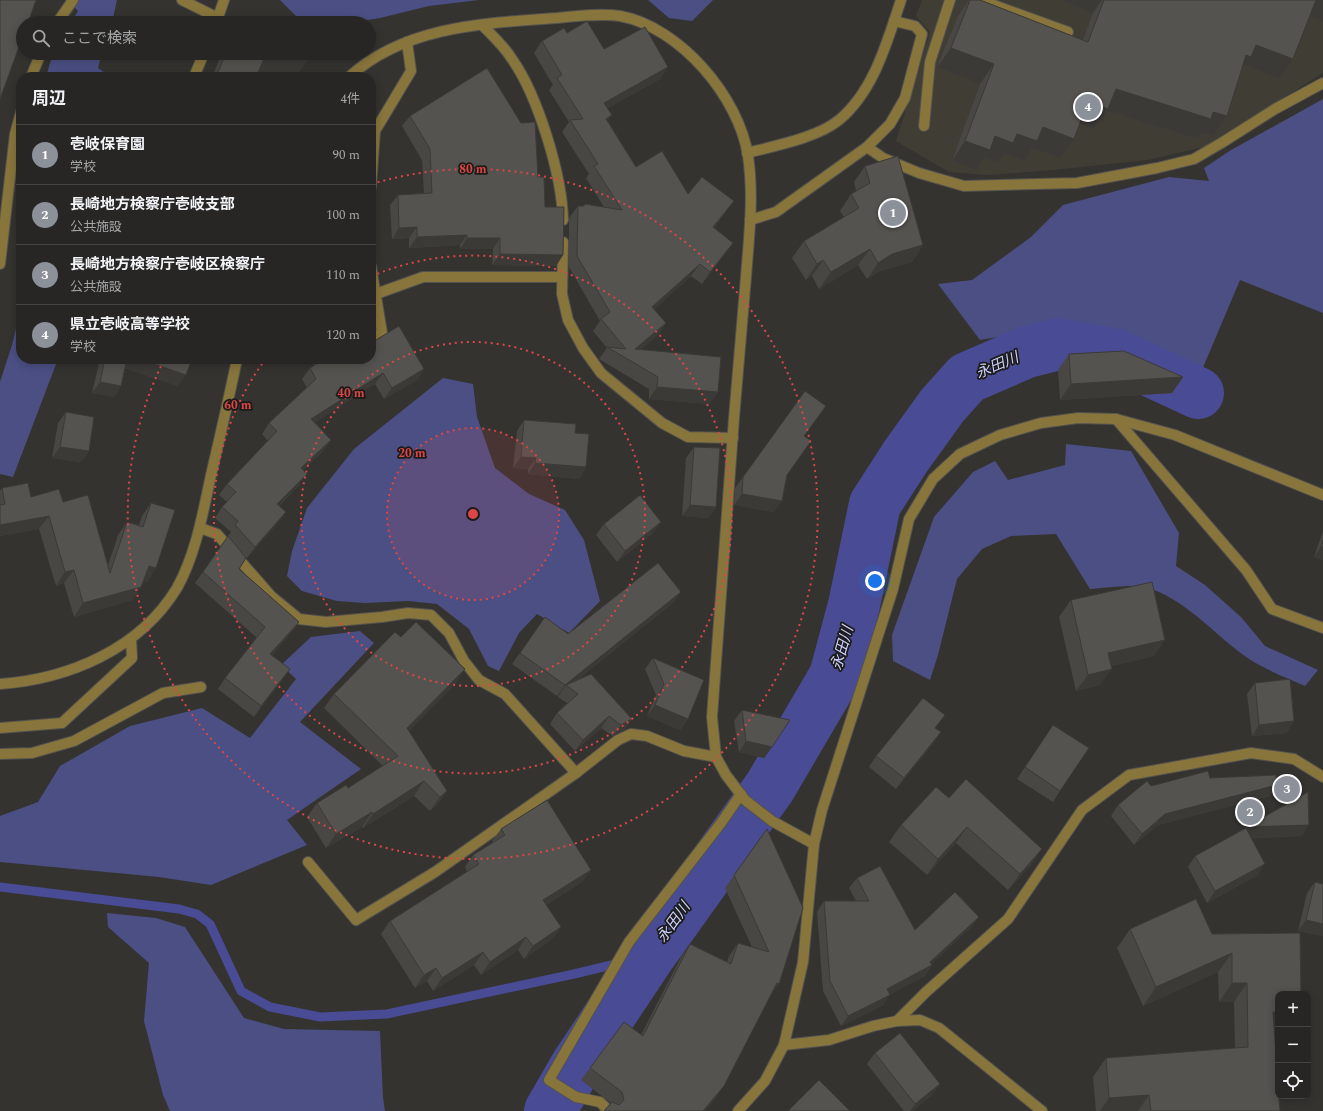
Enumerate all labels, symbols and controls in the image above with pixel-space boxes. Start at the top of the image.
search box [16,16,376,60]
icon: search [30,27,52,49]
text: ここで検索 [62,27,137,50]
text: 周辺 [32,86,66,112]
text: 4件 [340,89,360,109]
pin: 4 [1075,92,1101,122]
text: 壱岐保育園 [70,133,145,156]
text: 1 [41,145,49,165]
text: 90 m [333,145,360,165]
text: 学校 [70,157,96,177]
text: 80 m [459,160,487,179]
text: 長崎地方検察庁壱岐支部 [70,193,235,216]
pin: 1 [880,198,906,228]
text: 2 [41,205,49,225]
text: 100 m [326,205,360,225]
text: 公共施設 [70,217,122,237]
text: 長崎地方検察庁壱岐区検察庁 [70,253,265,276]
text: 3 [41,265,49,285]
text: 110 m [326,265,360,285]
text: 公共施設 [70,277,122,297]
text: 県立壱岐高等学校 [70,313,190,336]
text: 4 [41,325,49,345]
text: 120 m [326,325,360,345]
text: 学校 [70,337,96,357]
water label: 永田川 [972,345,1024,385]
text: 40 m [337,384,365,403]
text: 60 m [224,396,252,415]
text: 20 m [398,444,426,463]
centre of rings [466,507,480,521]
your location [865,571,885,591]
water label: 永田川 [825,621,860,673]
pin: 3 [1274,774,1300,804]
pin: 2 [1237,797,1263,827]
water label: 永田川 [651,896,697,947]
map controls [1275,991,1311,1099]
button: + [1275,991,1311,1027]
button: − [1275,1027,1311,1063]
button: locate [1275,1063,1311,1099]

